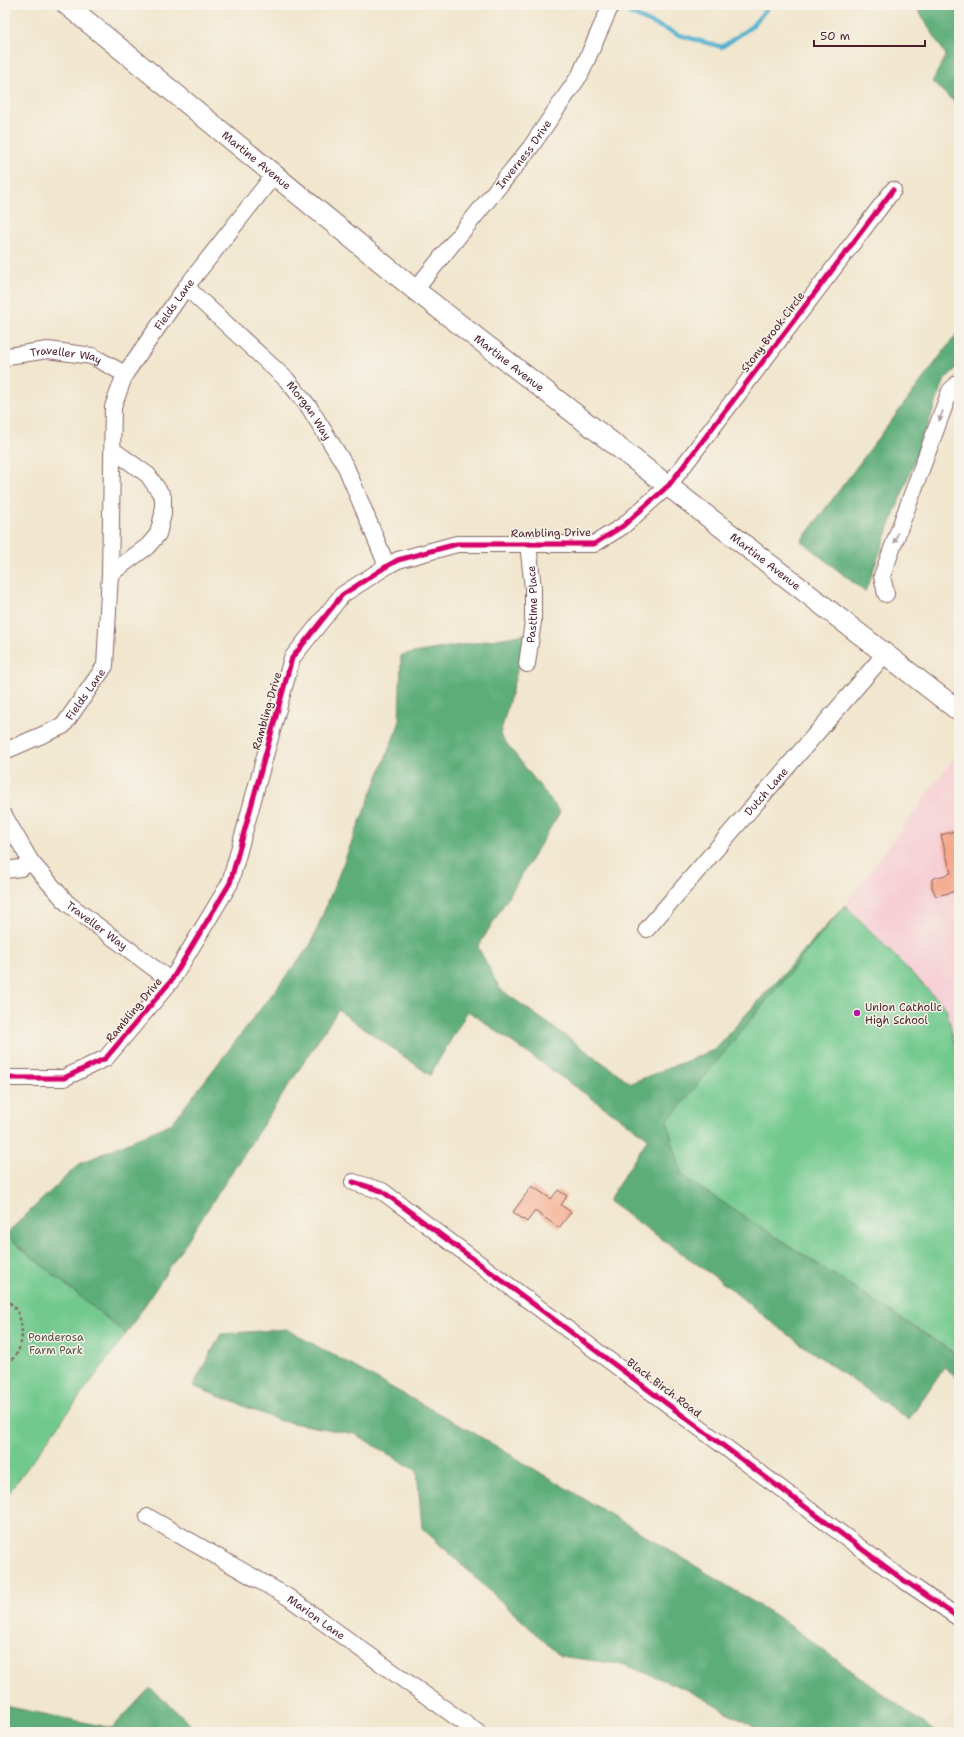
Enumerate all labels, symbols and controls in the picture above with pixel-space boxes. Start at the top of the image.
scale bar [814,22,925,48]
text: 50 m [820,28,850,44]
street label: Inverness Drive [493,117,555,192]
street label: Martine Avenue [219,127,294,193]
street label: Fields Lane [151,275,198,333]
street label: Stony Brook Circle [738,289,808,375]
street label: Martine Avenue [471,331,548,395]
street label: Traveller Way [29,342,105,368]
street label: Morgan Way [283,378,335,443]
one-way arrow [937,410,943,422]
street label: Rambling Drive [511,525,591,541]
street label: Martine Avenue [727,529,804,593]
one-way arrow [893,532,899,544]
street label: Pasttime Place [523,565,541,644]
street label: Fields Lane [62,665,109,723]
street label: Rambling Drive [249,670,285,752]
street label: Dutch Lane [741,764,791,819]
street label: Traveller Way [63,898,131,953]
street label: Rambling Drive [102,974,166,1046]
place label: Union Catholic High School [865,1000,942,1028]
marker: Union Catholic High School [852,1008,862,1018]
park label: Ponderosa Farm Park [28,1330,84,1358]
street label: Black Birch Road [624,1355,704,1421]
street label: Marion Lane [284,1591,348,1643]

